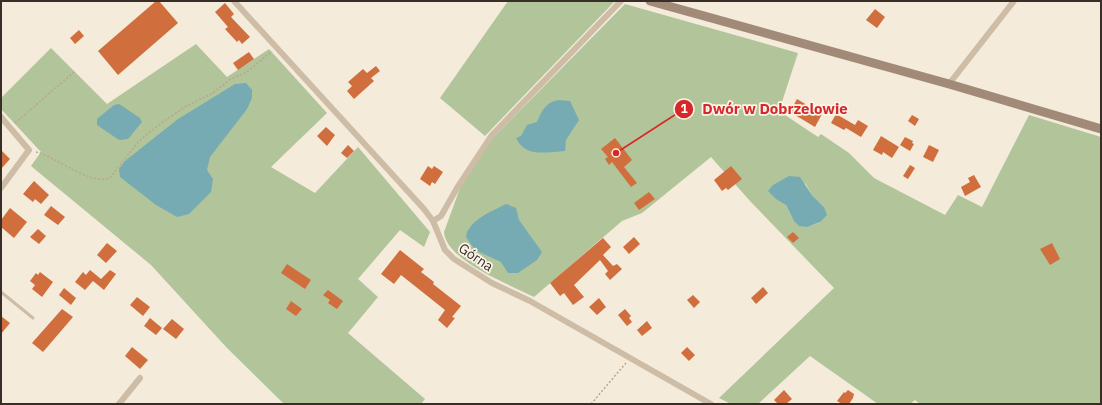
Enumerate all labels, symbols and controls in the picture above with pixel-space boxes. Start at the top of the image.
callout: Dwór w Dobrzelowie [674,95,856,122]
text: Dwór w Dobrzelowie [702,99,848,118]
text: 1 [680,101,688,116]
street label: Górna [455,239,497,275]

